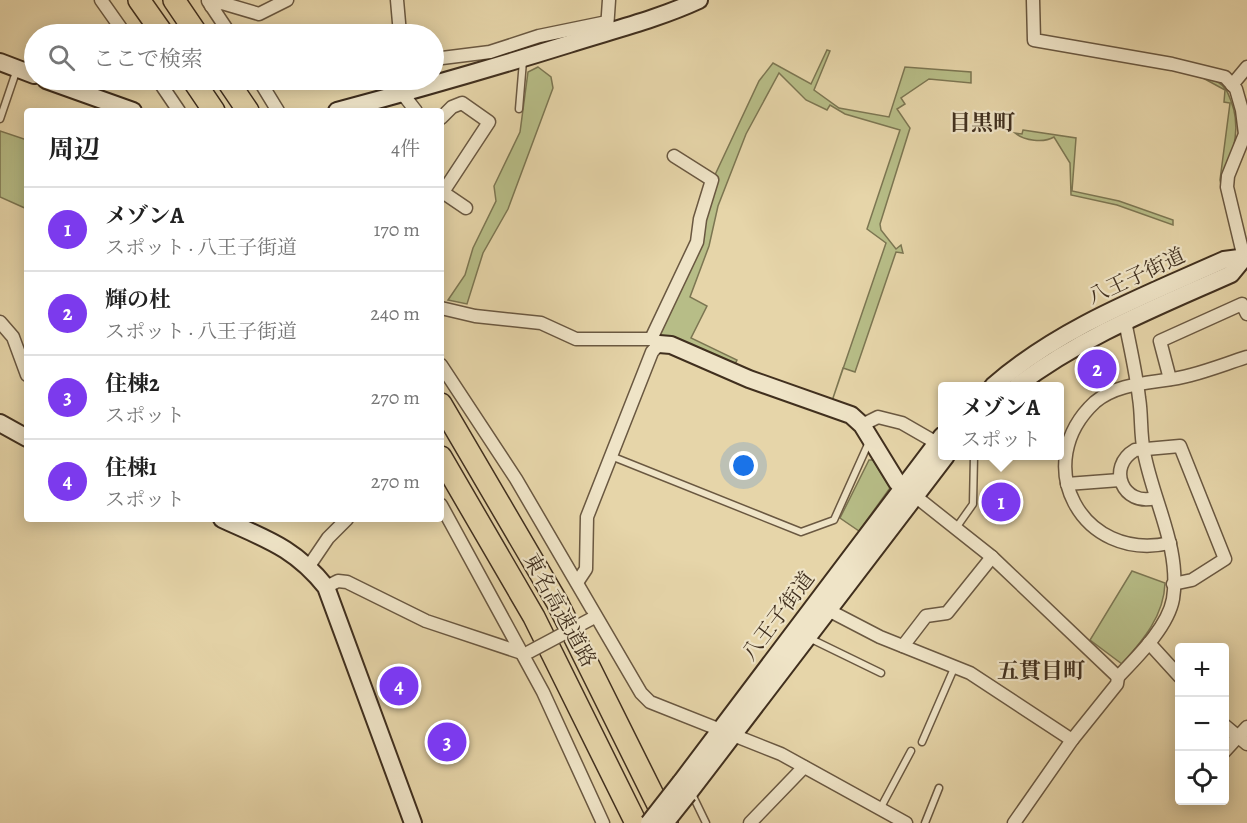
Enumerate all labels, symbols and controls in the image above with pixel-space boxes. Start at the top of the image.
search box [24,24,444,90]
icon: search [45,41,78,74]
text: ここで検索 [93,44,203,74]
district label: 目黒町 [949,108,1015,138]
text: 周辺 [48,132,100,167]
text: 4件 [391,135,420,162]
text: メゾンA [105,201,184,231]
text: 1 [64,216,71,243]
text: 170 m [374,216,420,243]
text: スポット · 八王子街道 [105,234,297,261]
street label: 八王子街道 [1083,241,1189,311]
text: 輝の杜 [105,285,171,315]
text: 2 [63,300,72,327]
text: 240 m [370,300,420,327]
text: スポット · 八王子街道 [105,318,297,345]
pin: 2 [1078,346,1116,392]
text: 住棟2 [105,369,160,399]
popup [938,382,1064,460]
text: 3 [63,384,72,411]
text: 270 m [371,384,420,411]
text: メゾンA [961,393,1040,423]
text: スポット [105,402,185,429]
text: スポット [961,426,1041,453]
your location [729,451,758,480]
text: 住棟1 [105,453,157,483]
text: 4 [63,468,72,495]
text: 270 m [371,468,420,495]
pin: 1 [982,480,1020,524]
text: スポット [105,486,185,513]
street label: 東名高速道路 [517,548,603,672]
street label: 八王子街道 [735,566,821,666]
map controls [1175,643,1229,805]
button: + [1175,643,1229,697]
district label: 五貫目町 [997,656,1085,686]
pin: 4 [380,664,418,708]
button: − [1175,697,1229,751]
pin: 3 [428,720,466,764]
button: locate [1175,751,1229,805]

